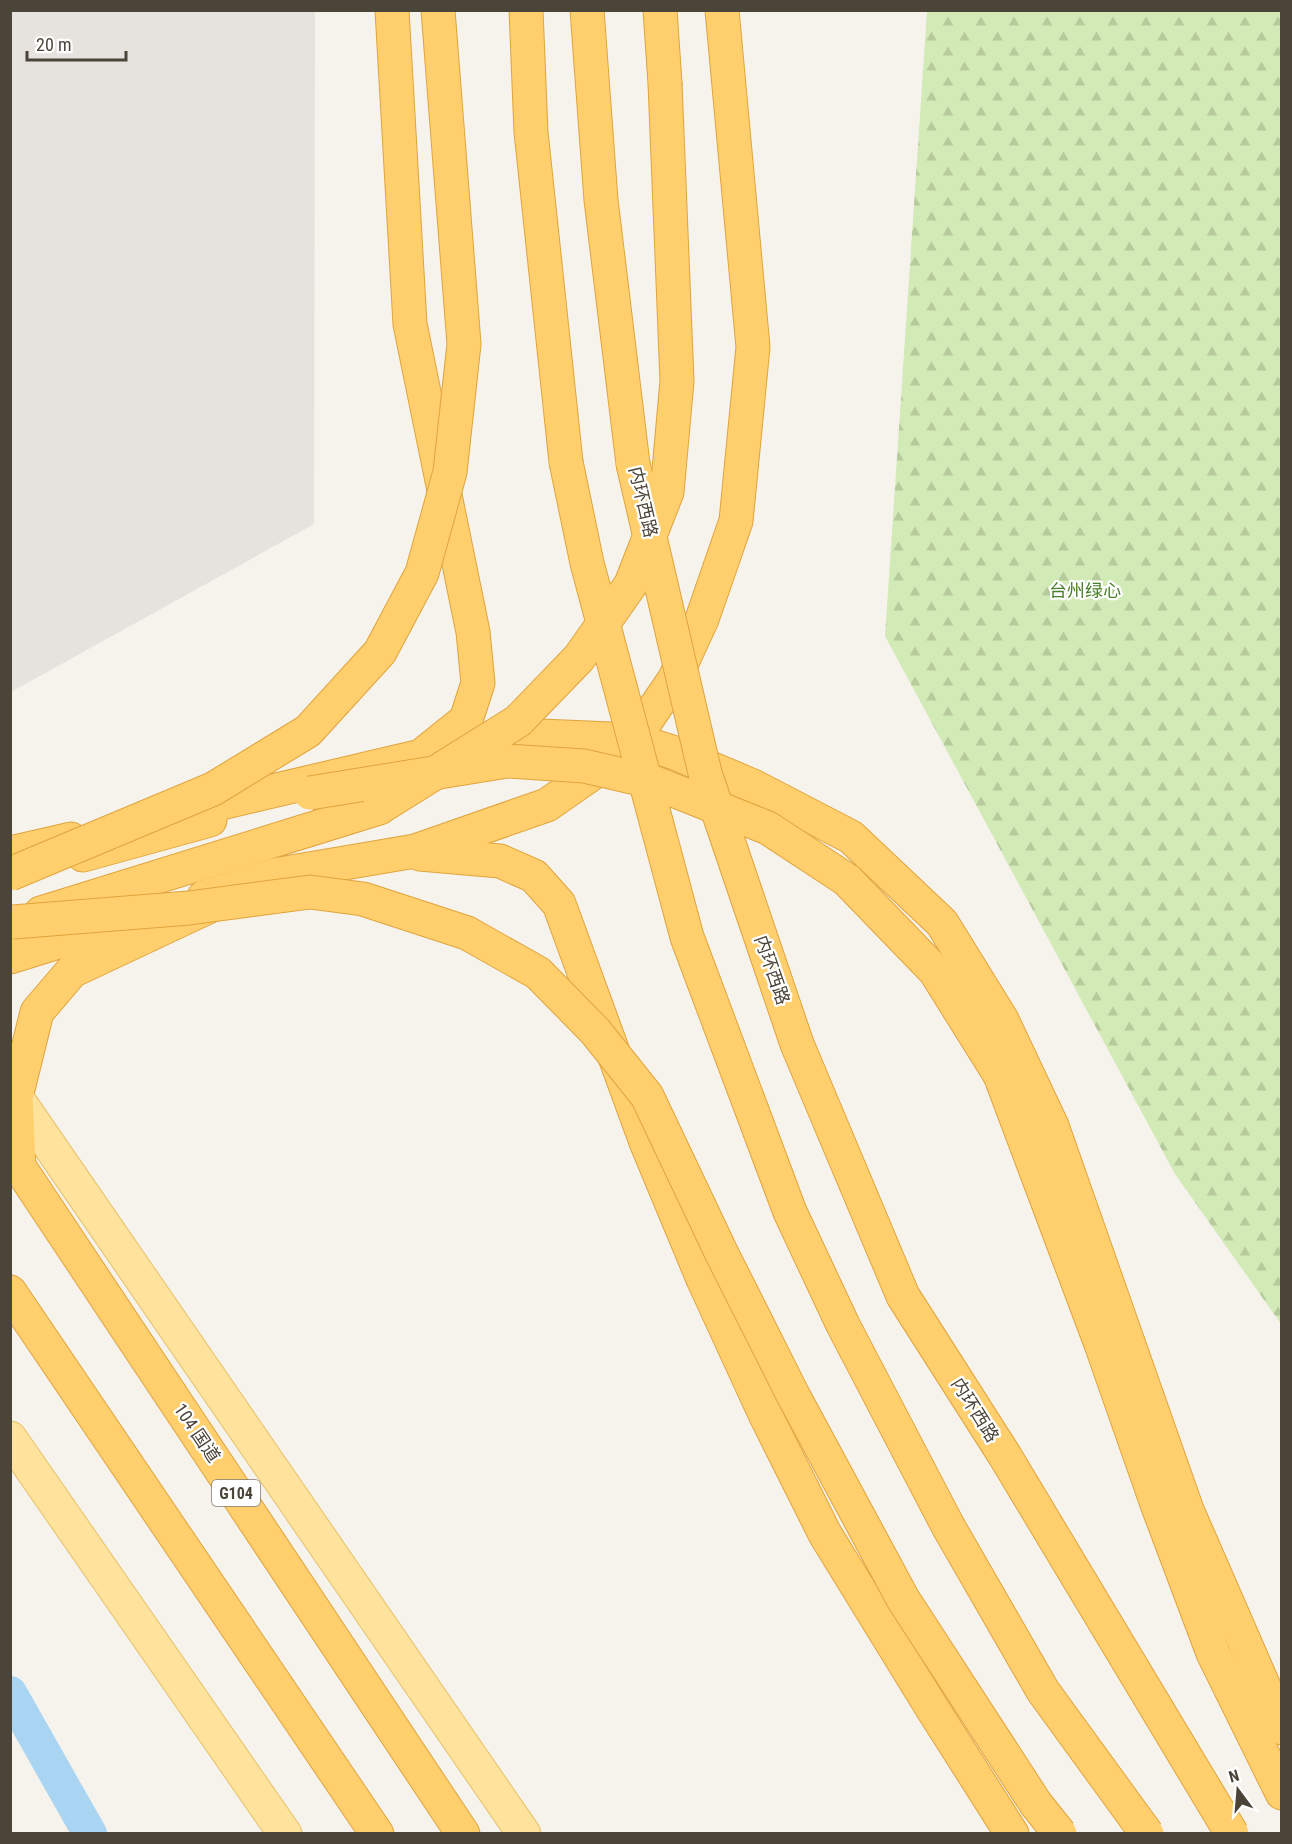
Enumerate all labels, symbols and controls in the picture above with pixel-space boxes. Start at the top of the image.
scale bar [27,24,126,62]
text: 20 m [36,34,71,55]
street label: 内环西路 [625,464,662,539]
park label: 台州绿心 [1049,580,1121,601]
street label: 内环西路 [751,932,794,1007]
street label: 内环西路 [947,1374,1003,1446]
street label: 104 国道 [170,1399,225,1466]
road number: G104 [212,1480,260,1506]
north arrow [1208,1760,1268,1820]
text: N [1227,1766,1241,1787]

